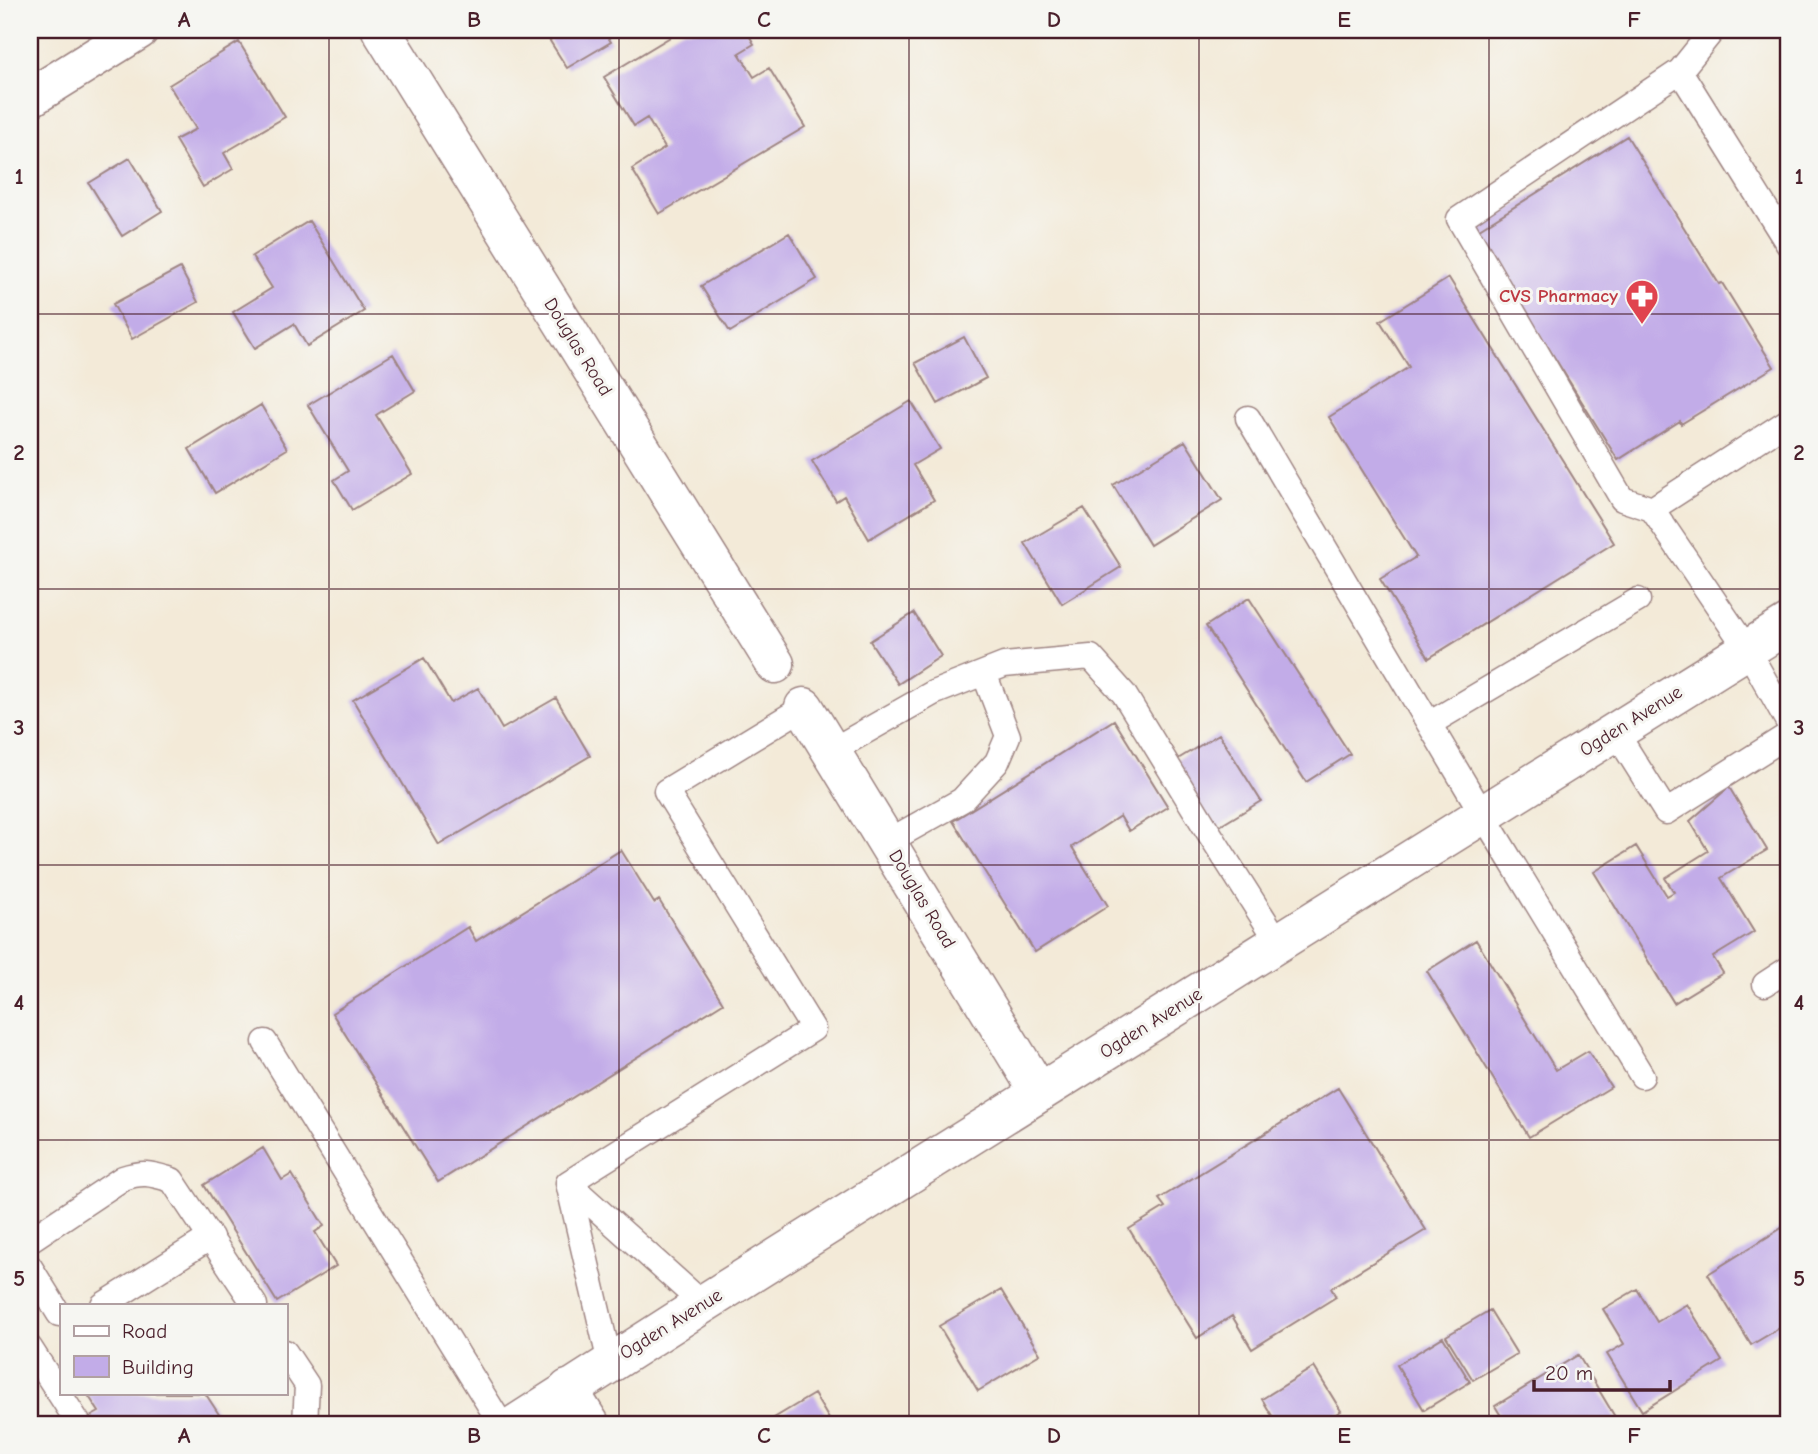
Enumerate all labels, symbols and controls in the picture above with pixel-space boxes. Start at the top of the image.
text: A [178,6,191,33]
text: B [467,6,481,33]
text: C [757,6,771,33]
text: D [1047,6,1061,33]
text: E [1337,6,1351,33]
text: F [1627,6,1641,33]
text: 1 [14,163,24,190]
text: 1 [1794,163,1804,190]
pharmacy icon: CVS Pharmacy [1623,277,1661,326]
place label: CVS Pharmacy [1499,285,1618,307]
street label: Douglas Road [539,294,617,400]
text: 2 [13,439,25,466]
text: 2 [1793,439,1805,466]
street label: Ogden Avenue [1576,681,1686,761]
text: 3 [13,714,25,741]
text: 3 [1793,714,1805,741]
street label: Douglas Road [884,846,960,952]
street label: Ogden Avenue [1096,983,1206,1063]
text: 4 [14,989,25,1016]
text: 4 [1794,989,1805,1016]
text: 5 [13,1265,25,1292]
text: 5 [1793,1265,1805,1292]
street label: Ogden Avenue [616,1284,726,1364]
legend [60,1304,287,1394]
text: Road [122,1319,167,1343]
scale bar [1534,1349,1671,1393]
text: Building [122,1355,194,1379]
text: 20 m [1545,1361,1593,1385]
text: A [178,1422,191,1449]
text: B [467,1422,481,1449]
text: C [757,1422,771,1449]
text: D [1047,1422,1061,1449]
text: E [1337,1422,1351,1449]
text: F [1627,1422,1641,1449]

